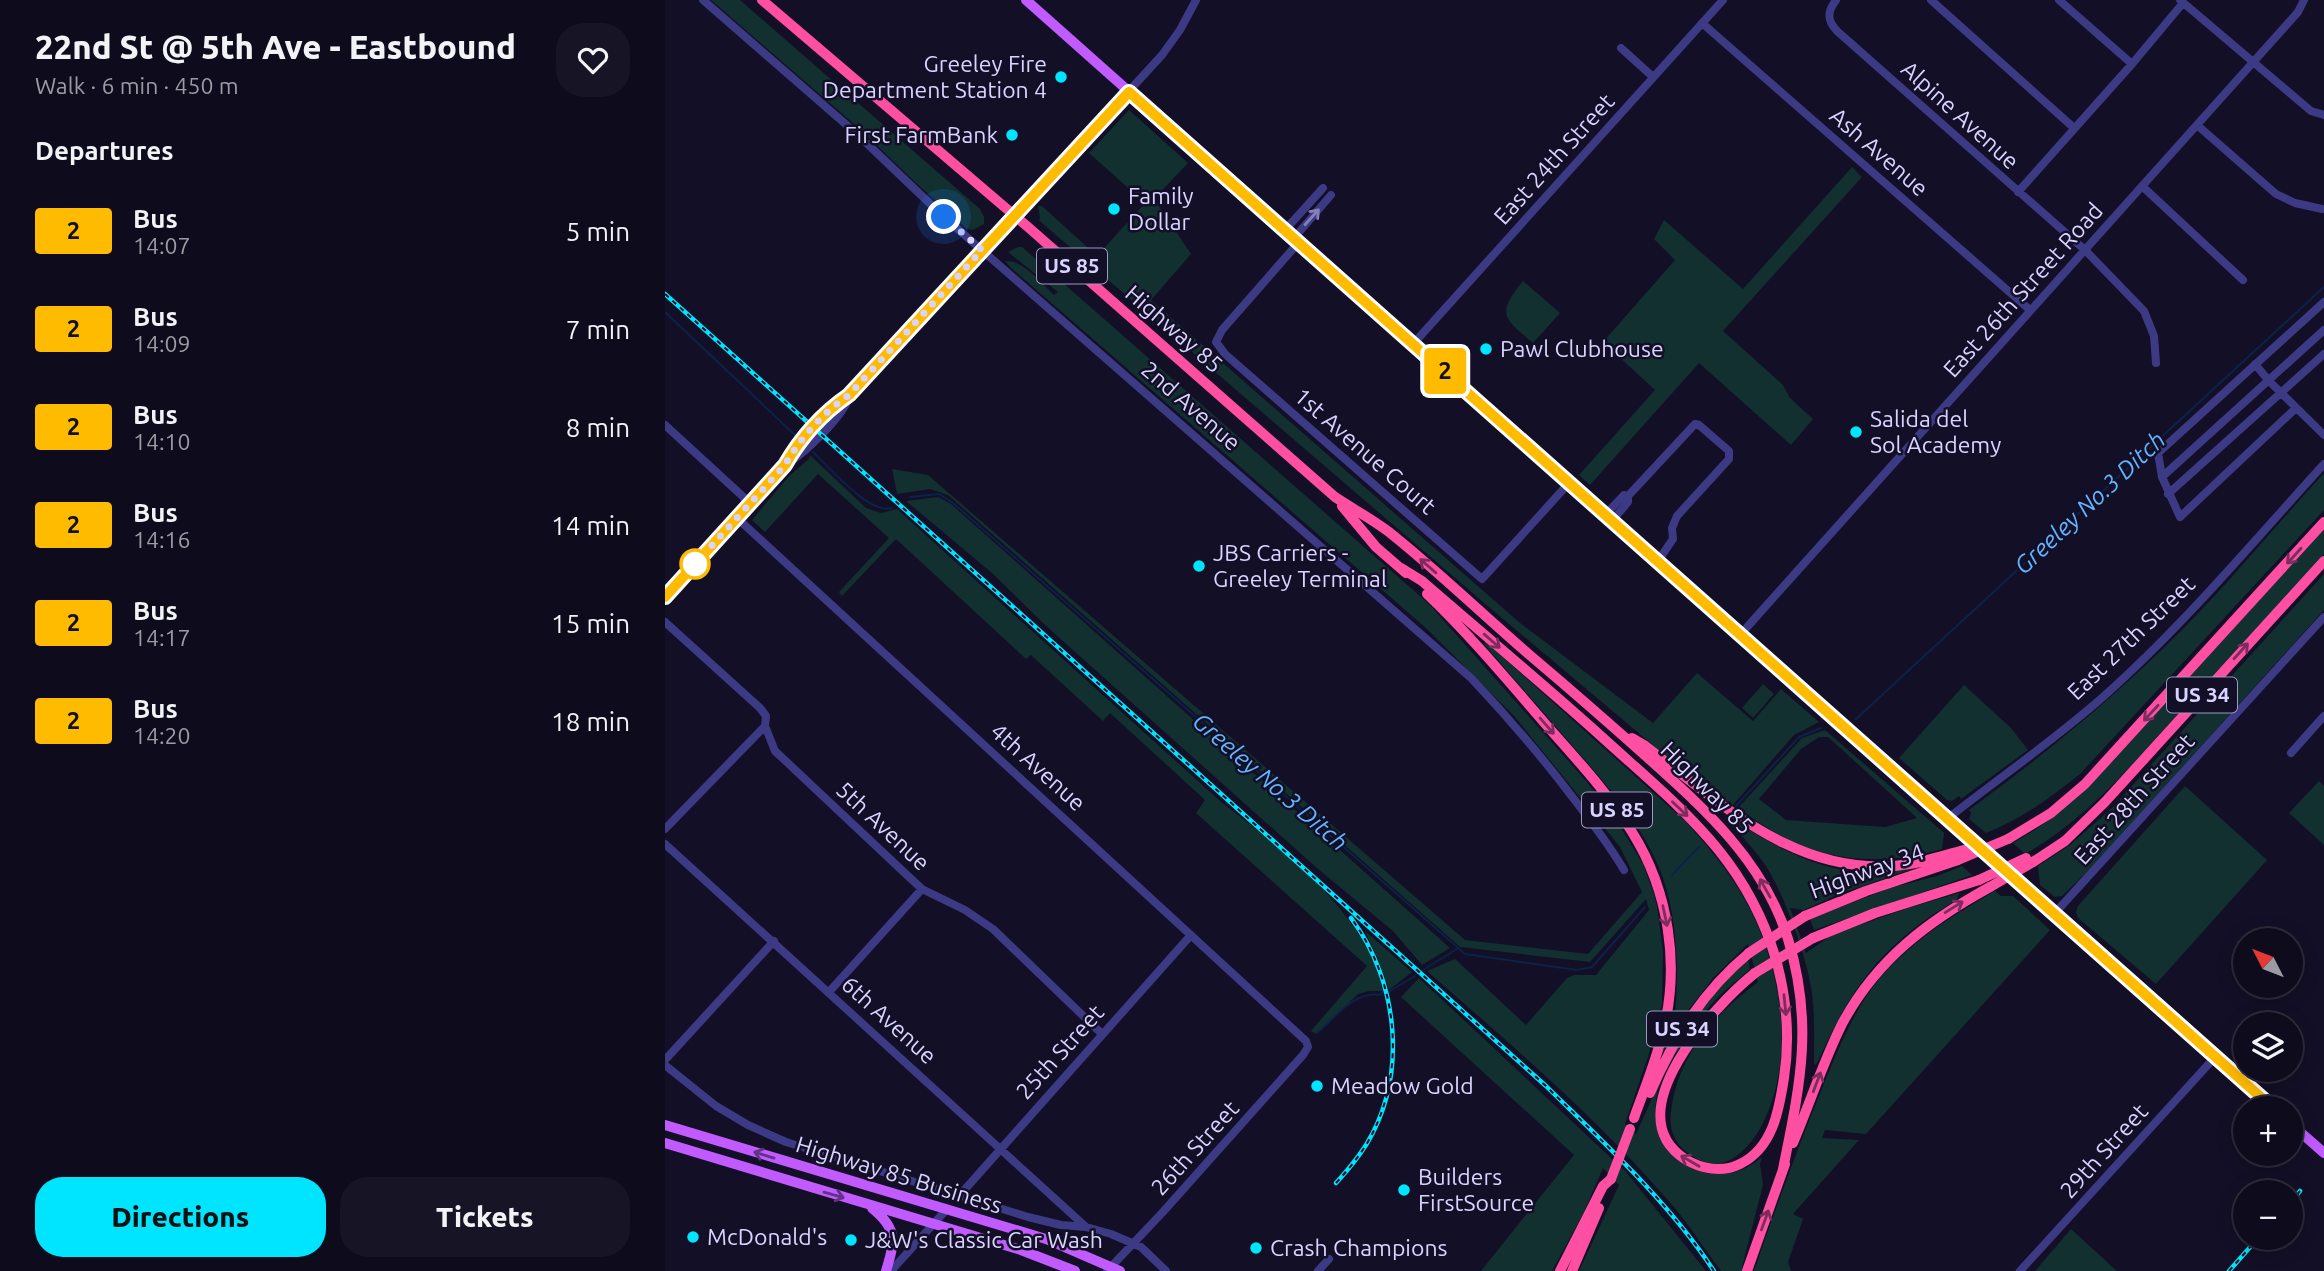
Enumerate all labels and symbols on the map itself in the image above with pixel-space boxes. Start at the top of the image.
place label: Greeley Fire Department Station 4 [823,51,1047,102]
street label: Alpine Avenue [1897,56,2024,174]
marker: Greeley Fire Department Station 4 [1053,69,1069,85]
street label: East 24th Street [1489,88,1619,229]
street label: Ash Avenue [1825,102,1933,201]
place label: First FarmBank [845,122,998,147]
marker: First FarmBank [1004,127,1020,143]
place label: Family Dollar [1128,183,1194,234]
street label: East 26th Street Road [1938,198,2107,382]
your location [926,199,961,234]
marker: Family Dollar [1106,201,1122,217]
one-way arrow [1304,208,1320,226]
road number: US 85 [1037,248,1107,284]
street label: Highway 85 [1121,280,1228,377]
place label: Pawl Clubhouse [1500,336,1664,361]
marker: Pawl Clubhouse [1478,341,1494,357]
line badge: 2 [1422,348,1468,394]
street label: 2nd Avenue [1137,356,1246,455]
street label: 1st Avenue Court [1290,383,1441,519]
place label: Salida del Sol Academy [1870,406,2001,457]
marker: Salida del Sol Academy [1848,424,1864,440]
water label: Greeley No.3 Ditch [2009,426,2171,579]
place label: JBS Carriers - Greeley Terminal [1213,540,1387,591]
one-way arrow [2286,547,2302,565]
unlabelled marker [680,549,710,579]
marker: JBS Carriers - Greeley Terminal [1191,558,1207,574]
one-way arrow [1420,558,1437,575]
street label: East 27th Street [2062,571,2199,704]
one-way arrow [1483,633,1501,649]
one-way arrow [2233,643,2249,661]
road number: US 34 [2167,678,2237,712]
one-way arrow [2142,704,2159,721]
water label: Greeley No.3 Ditch [1188,707,1353,856]
one-way arrow [1539,716,1555,734]
street label: 4th Avenue [986,718,1091,815]
street label: East 28th Street [2069,728,2199,869]
street label: Highway 85 [1656,736,1759,839]
street label: 5th Avenue [832,776,935,875]
road number: US 85 [1582,792,1652,828]
one-way arrow [1671,800,1688,817]
street label: Highway 34 [1806,838,1927,903]
one-way arrow [1758,878,1771,899]
one-way arrow [1944,900,1964,914]
one-way arrow [1659,904,1673,927]
north arrow [2233,928,2303,998]
street label: 6th Avenue [837,971,942,1068]
one-way arrow [1779,993,1792,1016]
street label: 25th Street [1011,1000,1108,1104]
road number: US 34 [1647,1012,1717,1046]
one-way arrow [1812,1072,1825,1094]
place label: Meadow Gold [1331,1073,1474,1098]
marker: Meadow Gold [1309,1078,1325,1094]
street label: 26th Street [1146,1096,1243,1200]
street label: 29th Street [2055,1099,2152,1203]
street label: Highway 85 Business [793,1131,1005,1218]
one-way arrow [753,1147,775,1160]
one-way arrow [1680,1154,1700,1168]
place label: Builders FirstSource [1418,1164,1534,1215]
marker: Builders FirstSource [1396,1182,1412,1198]
one-way arrow [823,1189,845,1202]
one-way arrow [1760,1209,1772,1231]
place label: McDonald's [707,1224,827,1249]
place label: J&W's Classic Car Wash [865,1227,1103,1252]
marker: McDonald's [685,1229,701,1245]
marker: J&W's Classic Car Wash [843,1232,859,1248]
place label: Crash Champions [1270,1235,1448,1260]
marker: Crash Champions [1248,1240,1264,1256]

